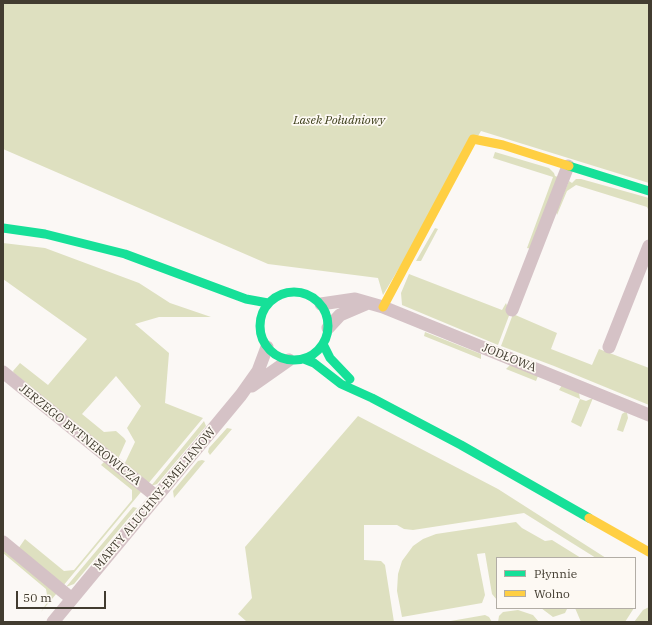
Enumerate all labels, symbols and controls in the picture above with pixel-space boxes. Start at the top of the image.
park label: Lasek Południowy [293,114,385,128]
street label: JODŁOWA [480,341,538,375]
street label: JERZEGO BYTNEROWICZA [16,381,144,489]
street label: MARTY ALUCHNY-EMELIANOW [91,425,219,573]
legend [496,557,636,609]
text: Płynnie [534,566,577,581]
scale bar [18,583,108,609]
text: Wolno [534,586,570,601]
text: 50 m [23,590,52,605]

